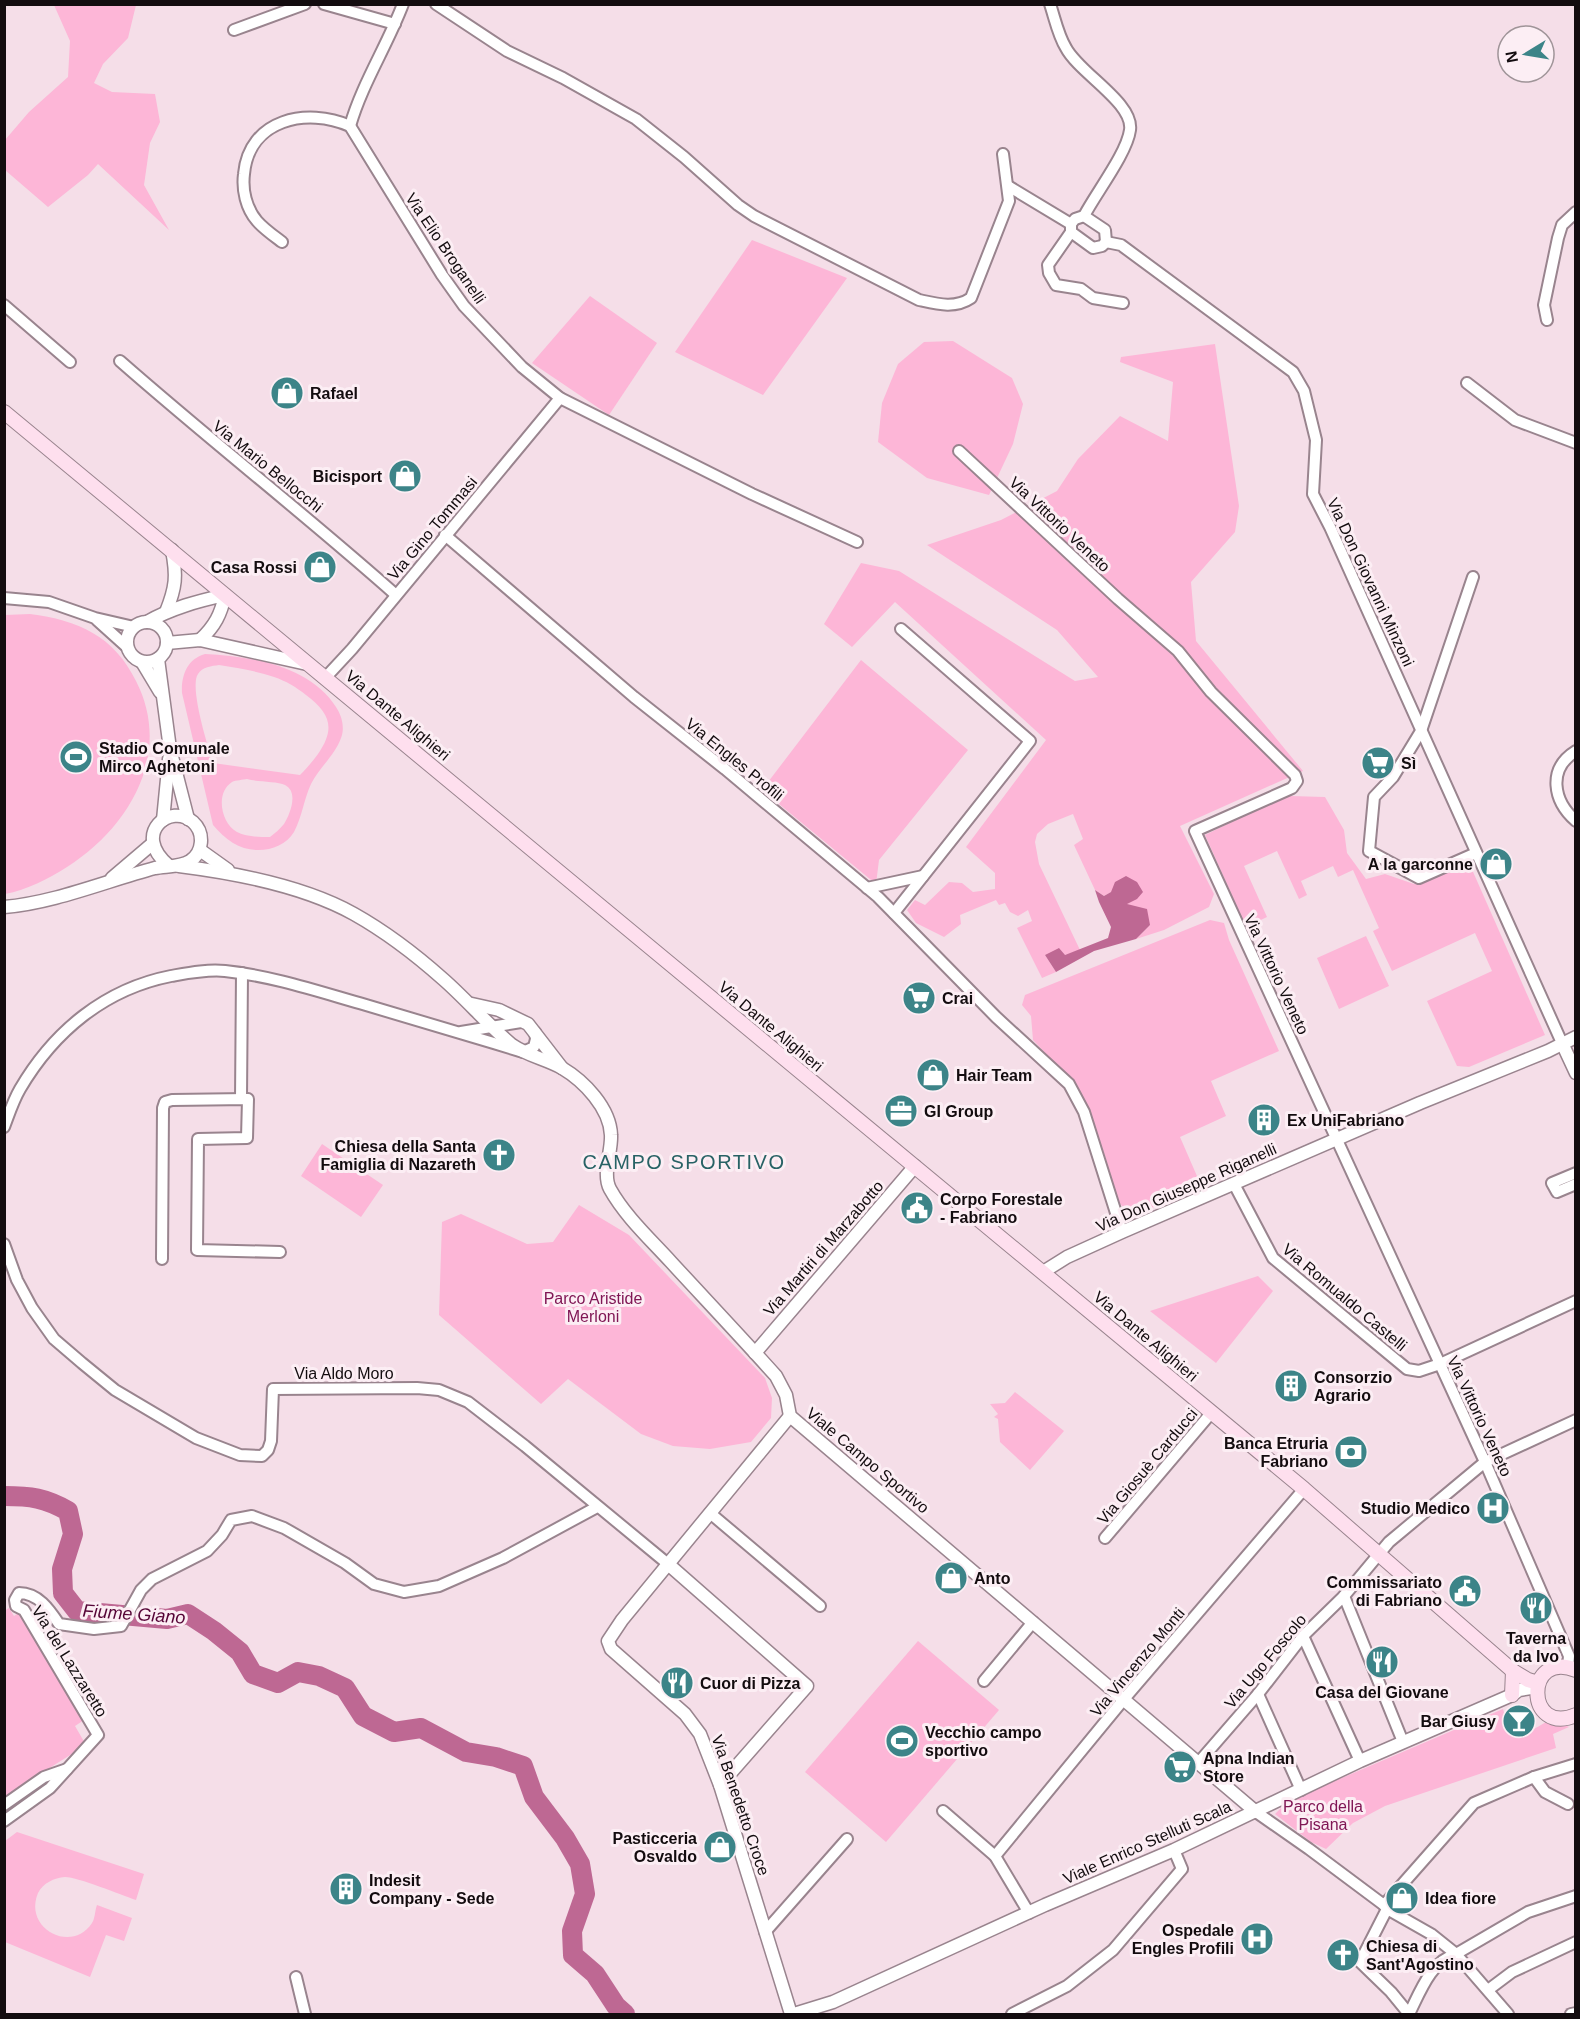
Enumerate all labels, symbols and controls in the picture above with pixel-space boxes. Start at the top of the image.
north arrow [1496,24,1556,84]
text: N [1502,49,1521,64]
street label: Via Elio Broganelli [402,190,489,307]
shop icon: Rafael [269,375,305,411]
place label: Rafael [310,385,358,402]
street label: Via Mario Bellocchi [210,417,326,516]
shop icon: Bicisport [387,458,423,494]
place label: Bicisport [313,468,383,485]
street label: Via Gino Tommasi [384,473,480,583]
street label: Via Vittorio Veneto [1006,473,1113,575]
street label: Via Don Giovanni Minzoni [1324,495,1417,669]
shop icon: Casa Rossi [302,549,338,585]
place label: Casa Rossi [211,559,297,576]
street label: Via Dante Alighieri [342,667,453,764]
street label: Via Engles Profili [682,715,787,804]
sports icon: Stadio Comunale Mirco Aghetoni [58,739,94,775]
place label: Stadio Comunale Mirco Aghetoni [99,740,230,775]
supermarket icon: Sì [1360,745,1396,781]
place label: Sì [1401,755,1416,772]
shop icon: A la garconne [1478,846,1514,882]
place label: A la garconne [1368,856,1473,873]
street label: Via Vittorio Veneto [1241,911,1312,1037]
street label: Via Dante Alighieri [715,978,826,1075]
supermarket icon: Crai [901,980,937,1016]
place label: Crai [942,990,973,1007]
shop icon: Hair Team [915,1057,951,1093]
place label: Hair Team [956,1067,1032,1084]
office icon: GI Group [883,1093,919,1129]
building icon: Ex UniFabriano [1246,1102,1282,1138]
place label: GI Group [924,1103,994,1120]
place label: Ex UniFabriano [1287,1112,1405,1129]
church icon: Chiesa della Santa Famiglia di Nazareth [481,1137,517,1173]
place label: Chiesa della Santa Famiglia di Nazareth [320,1138,476,1173]
street label: Via Don Giuseppe Riganelli [1093,1140,1279,1235]
district label: CAMPO SPORTIVO [583,1151,785,1173]
street label: Via Martiri di Marzabotto [760,1177,887,1319]
public building icon: Corpo Forestale - Fabriano [899,1190,935,1226]
place label: Corpo Forestale - Fabriano [940,1191,1063,1226]
street label: Via Romualdo Castelli [1279,1240,1410,1354]
street label: Via Dante Alighieri [1090,1288,1201,1385]
park label: Parco Aristide Merloni [544,1290,642,1325]
street label: Via Vittorio Veneto [1444,1353,1515,1479]
street label: Via Aldo Moro [294,1365,394,1382]
building icon: Consorzio Agrario [1273,1368,1309,1404]
place label: Consorzio Agrario [1314,1369,1392,1404]
street label: Viale Campo Sportivo [803,1404,932,1517]
street label: Via Giosuè Carducci [1094,1405,1201,1528]
bank icon: Banca Etruria Fabriano [1333,1434,1369,1470]
place label: Banca Etruria Fabriano [1224,1435,1328,1470]
hospital icon: Studio Medico [1475,1490,1511,1526]
place label: Studio Medico [1361,1500,1470,1517]
shop icon: Anto [933,1560,969,1596]
place label: Anto [974,1570,1011,1587]
public building icon: Commissariato di Fabriano [1447,1573,1483,1609]
place label: Commissariato di Fabriano [1326,1574,1442,1609]
restaurant icon: Taverna da Ivo [1518,1590,1554,1626]
water label: Fiume Giano [82,1600,186,1628]
street label: Via del Lazzaretto [29,1603,111,1720]
street label: Via Vincenzo Monti [1087,1605,1188,1720]
street label: Via Ugo Foscolo [1221,1611,1310,1712]
place label: Taverna da Ivo [1506,1630,1566,1665]
restaurant icon: Casa del Giovane [1364,1644,1400,1680]
restaurant icon: Cuor di Pizza [659,1665,695,1701]
place label: Cuor di Pizza [700,1675,801,1692]
place label: Casa del Giovane [1315,1684,1449,1701]
bar icon: Bar Giusy [1501,1703,1537,1739]
place label: Bar Giusy [1420,1713,1496,1730]
sports icon: Vecchio campo sportivo [884,1723,920,1759]
place label: Vecchio campo sportivo [925,1724,1042,1759]
street label: Via Benedetto Croce [709,1733,773,1878]
supermarket icon: Apna Indian Store [1162,1749,1198,1785]
place label: Apna Indian Store [1203,1750,1295,1785]
street label: Viale Enrico Stelluti Scala [1061,1798,1234,1887]
park label: Parco della Pisana [1283,1798,1363,1833]
shop icon: Pasticceria Osvaldo [702,1829,738,1865]
place label: Pasticceria Osvaldo [612,1830,697,1865]
building icon: Indesit Company - Sede [328,1871,364,1907]
place label: Indesit Company - Sede [369,1872,494,1907]
shop icon: Idea fiore [1384,1880,1420,1916]
place label: Idea fiore [1425,1890,1496,1907]
hospital icon: Ospedale Engles Profili [1239,1921,1275,1957]
place label: Ospedale Engles Profili [1132,1922,1234,1957]
church icon: Chiesa di Sant'Agostino [1325,1937,1361,1973]
place label: Chiesa di Sant'Agostino [1366,1938,1474,1973]

